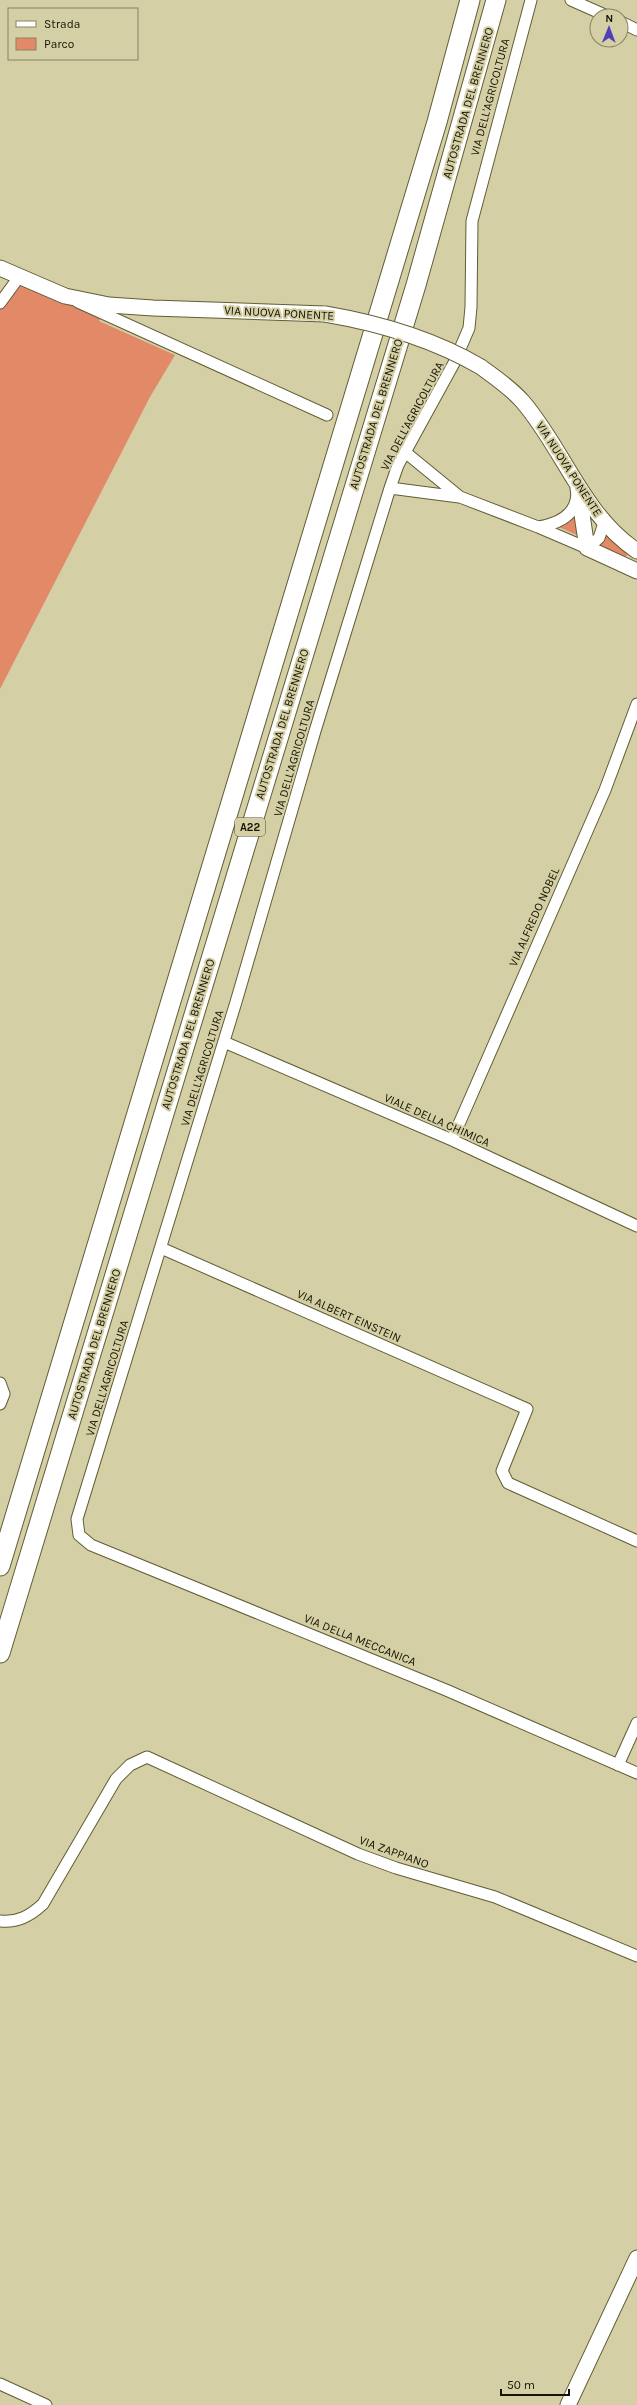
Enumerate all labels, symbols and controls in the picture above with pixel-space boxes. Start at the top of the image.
legend [8,8,138,60]
north arrow [589,8,629,48]
text: N [605,12,613,25]
text: Strada [44,17,80,31]
street label: AUTOSTRADA DEL BRENNERO [440,26,496,180]
text: Parco [44,37,74,51]
street label: VIA DELL'AGRICOLTURA [468,37,512,157]
street label: VIA NUOVA PONENTE [224,303,334,323]
street label: AUTOSTRADA DEL BRENNERO [346,337,406,491]
street label: VIA DELL'AGRICOLTURA [377,359,447,473]
street label: VIA NUOVA PONENTE [533,419,605,519]
street label: AUTOSTRADA DEL BRENNERO [252,647,312,801]
street label: VIA DELL'AGRICOLTURA [271,698,317,818]
road number: A22 [235,818,265,836]
street label: VIA ALFREDO NOBEL [506,865,562,969]
street label: AUTOSTRADA DEL BRENNERO [158,957,218,1111]
street label: VIA DELL'AGRICOLTURA [178,1008,226,1128]
street label: VIALE DELLA CHIMICA [382,1090,492,1150]
street label: AUTOSTRADA DEL BRENNERO [64,1267,124,1421]
street label: VIA ALBERT EINSTEIN [295,1287,403,1345]
street label: VIA DELL'AGRICOLTURA [83,1318,131,1438]
street label: VIA DELLA MECCANICA [302,1611,418,1669]
street label: VIA ZAPPIANO [357,1833,431,1871]
scale bar [501,2371,569,2397]
text: 50 m [507,2378,535,2392]

